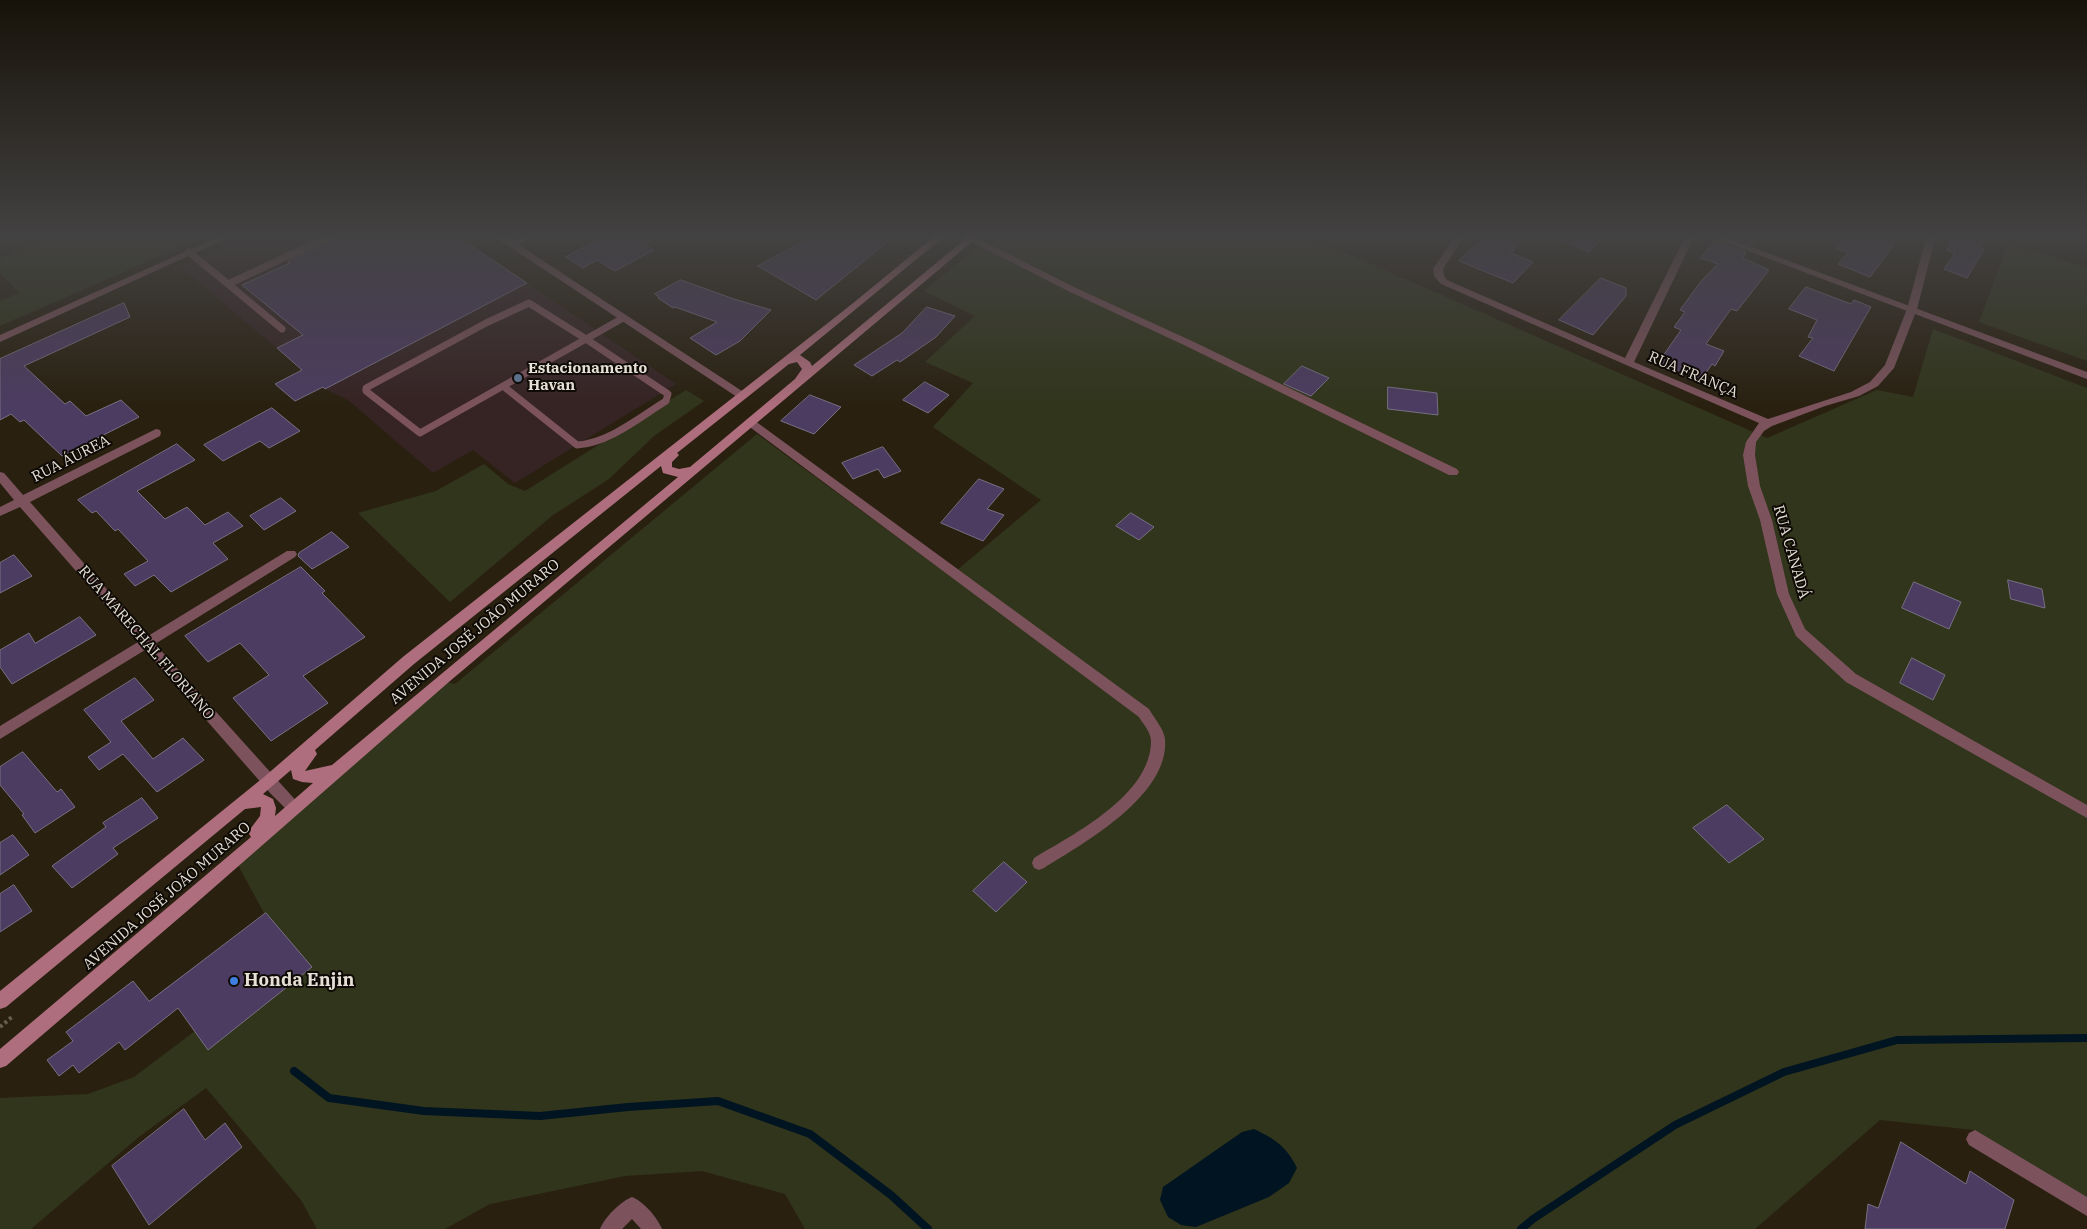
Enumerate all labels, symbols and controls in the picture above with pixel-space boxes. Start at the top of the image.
street label: RUA FRANÇA [1645,348,1741,402]
place label: Estacionamento Havan [528,360,647,395]
marker: Estacionamento Havan [512,372,524,384]
street label: RUA ÁUREA [29,432,113,486]
street label: RUA CANADÁ [1769,503,1813,601]
street label: AVENIDA JOSÉ JOÃO MURARO [386,556,564,708]
street label: RUA MARECHAL FLORIANO [74,562,218,724]
street label: AVENIDA JOSÉ JOÃO MURARO [80,818,254,974]
place label: Honda Enjin [244,970,354,992]
marker: Honda Enjin [228,975,240,987]

